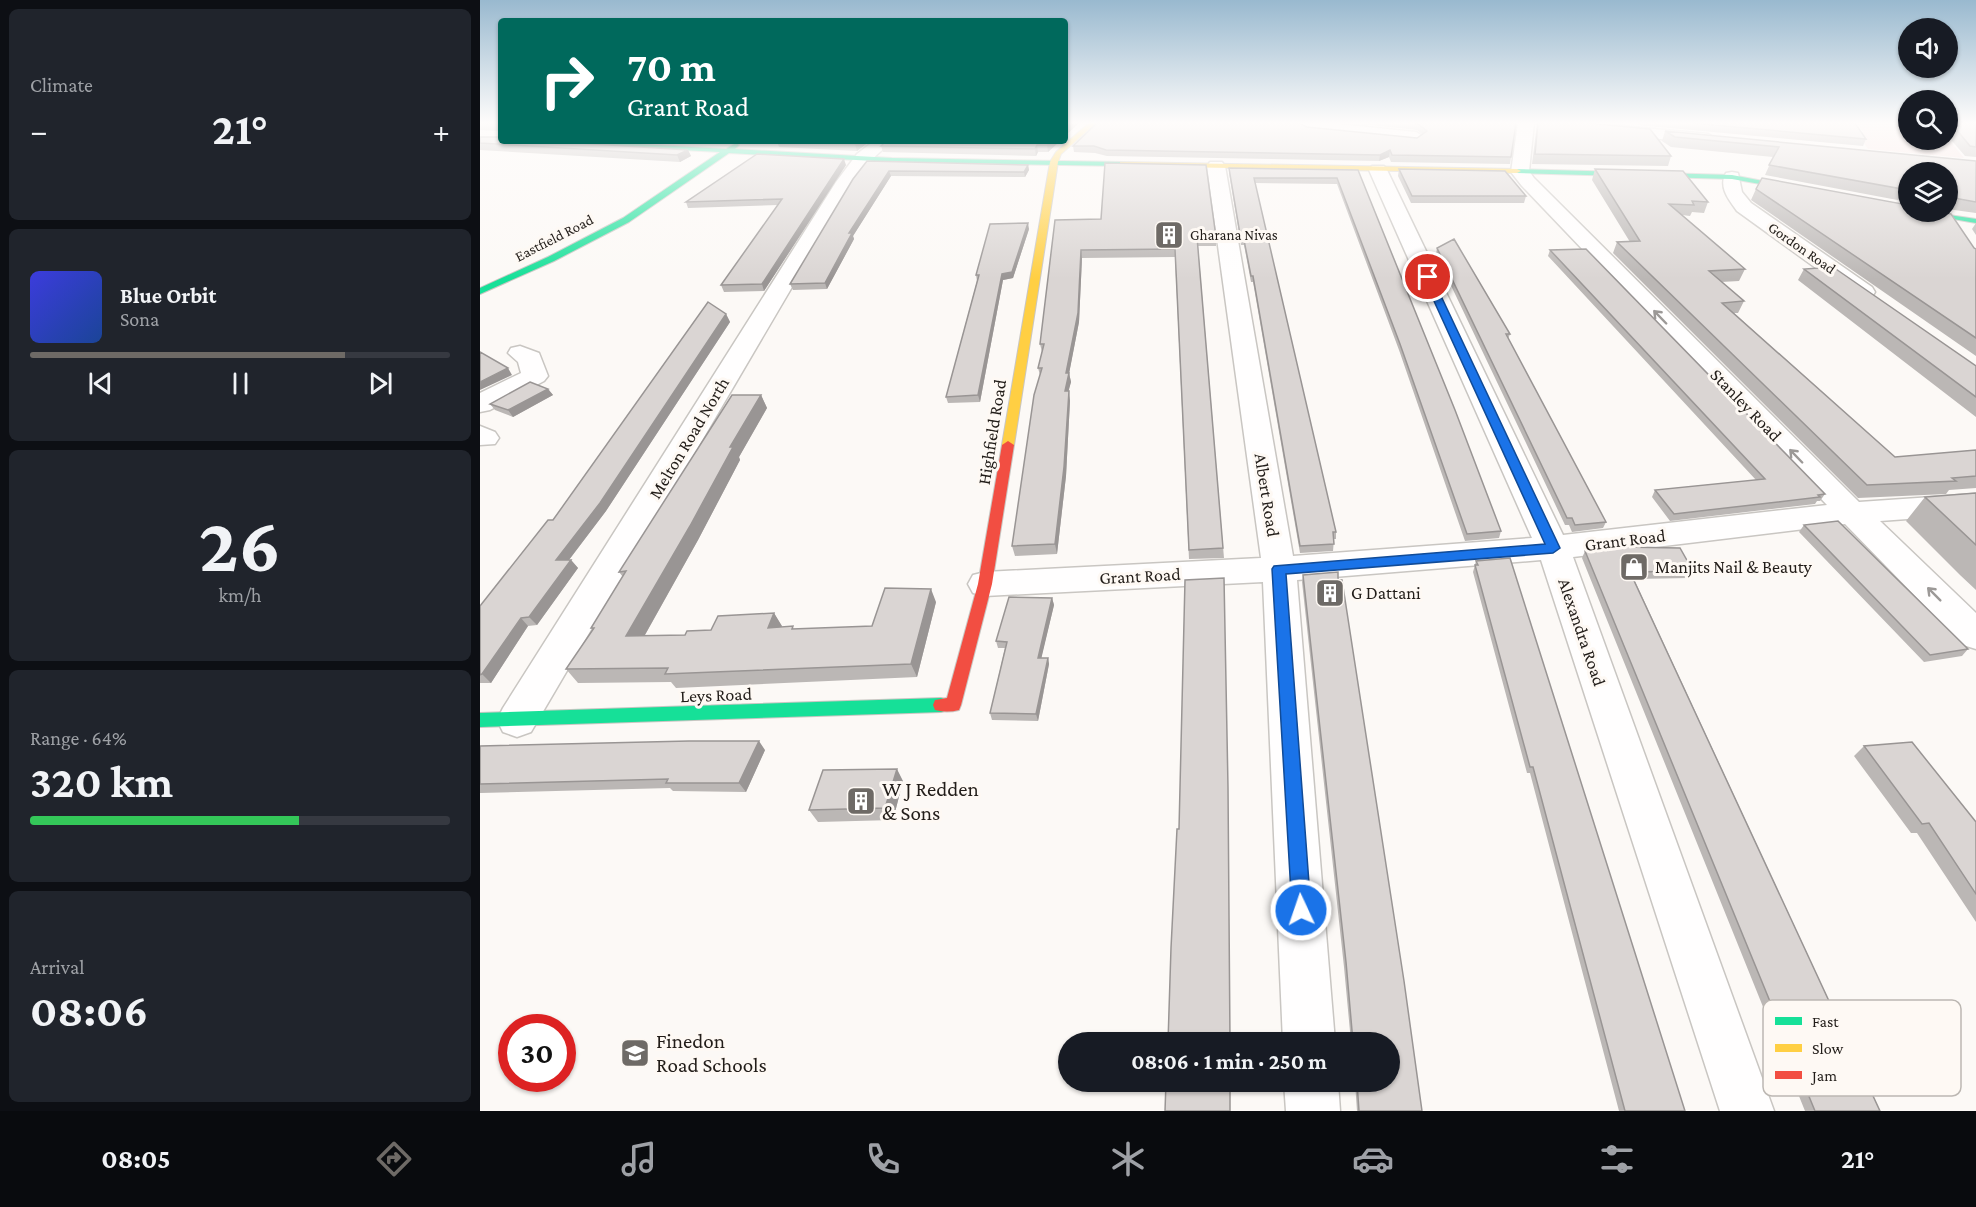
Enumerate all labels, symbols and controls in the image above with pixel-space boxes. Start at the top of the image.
map controls [1898,18,1958,222]
button: sound [1898,18,1958,78]
icon: right [528,42,606,120]
text: 70 m [627,43,716,90]
text: Climate [30,74,93,96]
button: search [1898,90,1958,150]
text: Grant Road [627,92,749,122]
text: 21° [212,104,268,154]
text: − [30,112,47,149]
text: + [433,112,450,149]
button: layers [1898,162,1958,222]
street label: Eastfield Road [512,211,596,265]
building icon: Gharana Nivas [1153,219,1185,251]
street label: Gordon Road [1765,219,1839,277]
place label: Gharana Nivas [1190,227,1278,243]
pin [1402,251,1453,302]
icon: arrive [1411,260,1444,293]
text: Blue Orbit [120,283,216,308]
text: Sona [120,308,159,330]
one-way arrow [1653,310,1667,325]
street label: Stanley Road [1706,365,1786,446]
icon: previous [84,367,117,400]
icon: pause [224,367,257,400]
icon: next [364,367,397,400]
street label: Melton Road North [645,373,733,502]
street label: Highfield Road [974,377,1010,486]
one-way arrow [1789,449,1804,464]
street label: Albert Road [1251,452,1284,539]
text: 26 [199,501,281,588]
street label: Grant Road [1583,525,1667,555]
shop icon: Manjits Nail & Beauty [1618,551,1650,583]
place label: Manjits Nail & Beauty [1655,557,1813,578]
street label: Grant Road [1099,564,1182,588]
street label: Alexandra Road [1554,575,1610,689]
building icon: G Dattani [1314,577,1346,609]
place label: G Dattani [1351,583,1421,603]
text: km/h [218,584,262,606]
one-way arrow [1927,587,1942,602]
street label: Leys Road [680,684,753,706]
text: Range · 64% [30,727,127,749]
text: 320 km [30,757,173,807]
place label: W J Redden & Sons [882,777,979,825]
building icon: W J Redden & Sons [845,785,877,817]
position arrow [1269,878,1333,942]
text: Arrival [30,956,84,978]
text: 08:06 [30,986,148,1036]
legend [1763,1000,1961,1096]
text: Fast [1812,1013,1839,1030]
speed limit sign: 30 [498,1014,576,1092]
place label: Finedon Road Schools [656,1029,767,1077]
school or university icon: Finedon Road Schools [619,1037,651,1069]
text: Slow [1812,1040,1844,1057]
text: 08:06 · 1 min · 250 m [1131,1049,1327,1074]
text: Jam [1810,1067,1837,1085]
icon: directions [373,1138,415,1180]
icon: music [618,1138,660,1180]
icon: phone [862,1138,904,1180]
icon: climate [1107,1138,1149,1180]
icon: car [1352,1138,1394,1180]
icon: filters [1596,1138,1638,1180]
text: 08:05 [101,1144,171,1174]
text: 21° [1841,1144,1875,1174]

